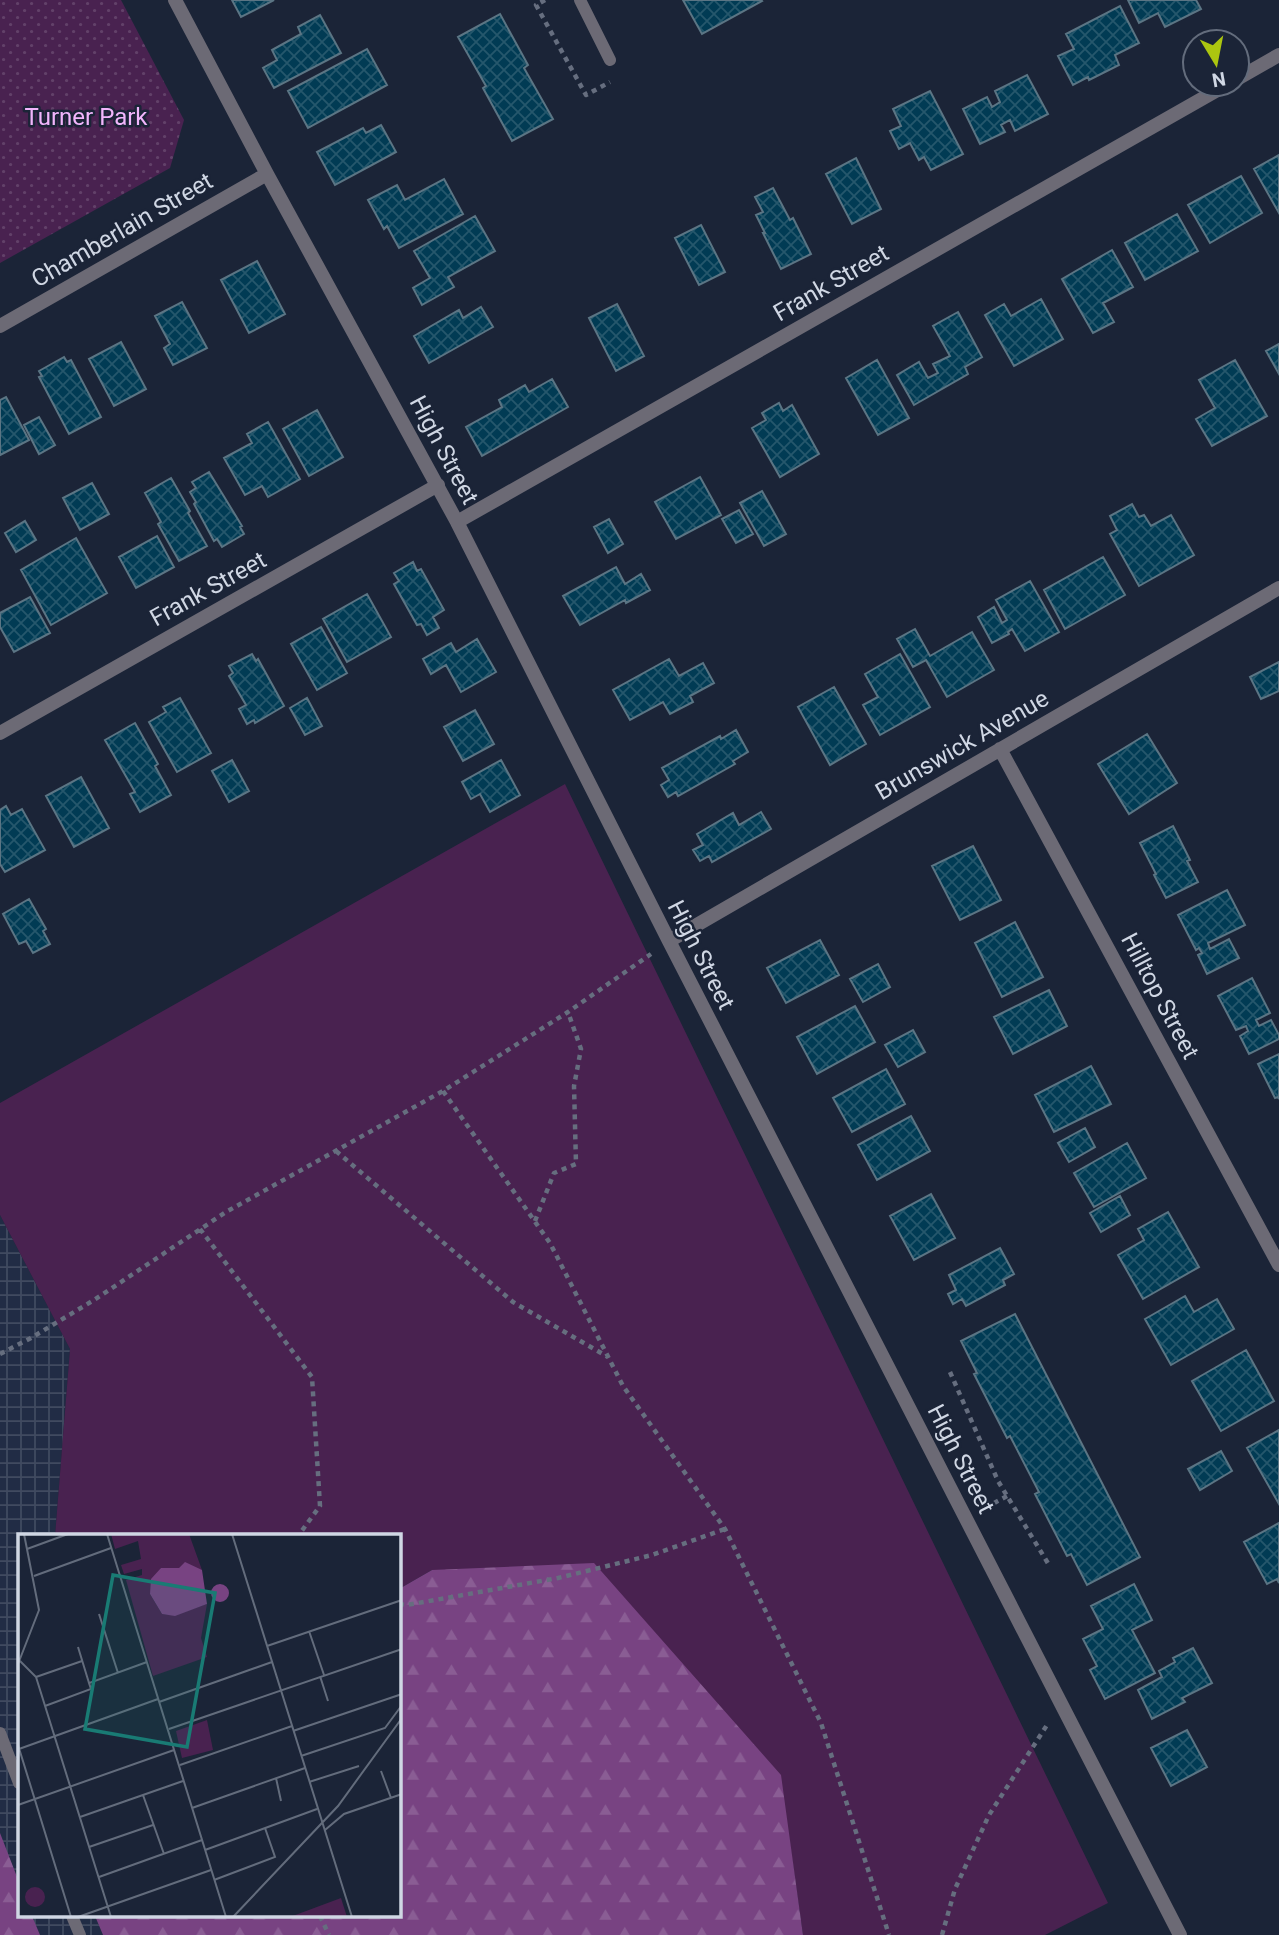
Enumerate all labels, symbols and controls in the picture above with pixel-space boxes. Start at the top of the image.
north arrow [1181,28,1251,98]
text: N [1210,67,1227,92]
park label: Turner Park [25,103,148,131]
street label: Chamberlain Street [26,167,218,293]
street label: Frank Street [768,239,894,327]
street label: High Street [404,391,484,509]
street label: Frank Street [145,546,271,632]
street label: Brunswick Avenue [871,684,1053,806]
street label: High Street [662,896,741,1014]
street label: Hilltop Street [1115,928,1205,1064]
street label: High Street [922,1400,1001,1518]
inset map [18,1534,401,1918]

